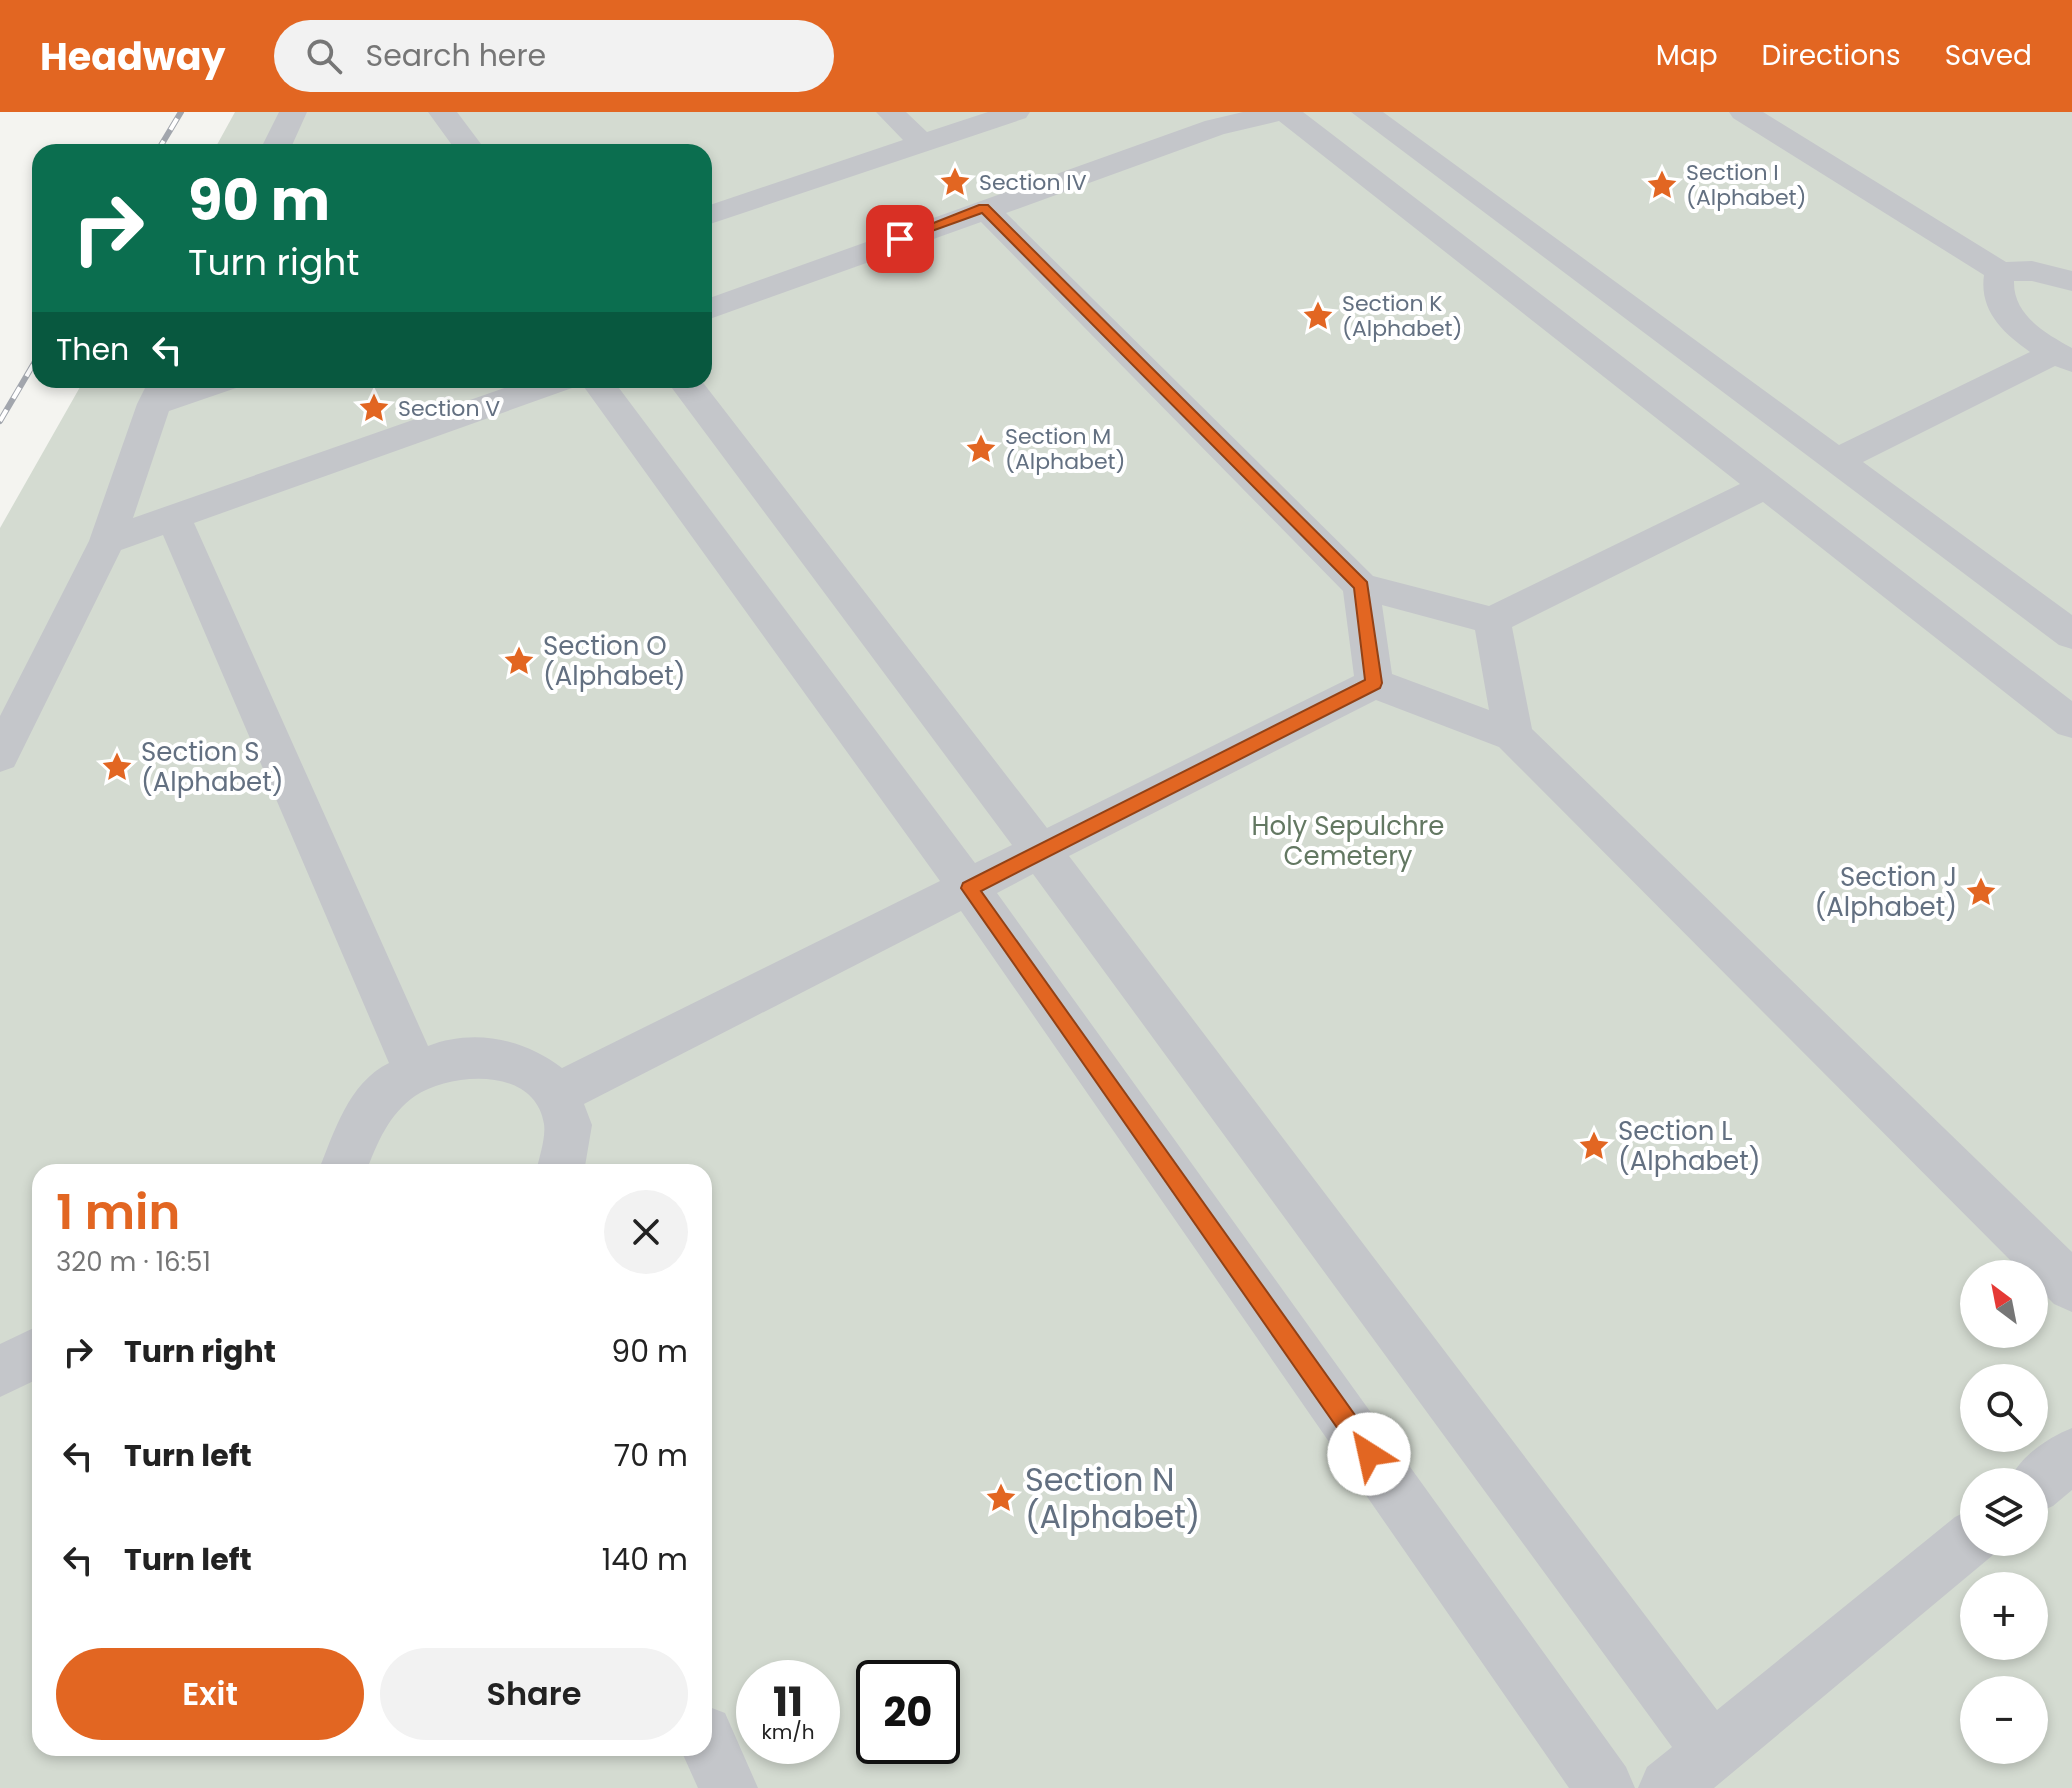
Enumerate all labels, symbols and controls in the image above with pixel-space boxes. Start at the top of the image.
search box [274,20,834,92]
text: Headway [40,30,226,83]
icon: search [302,34,346,78]
text: Search here [366,34,546,77]
text: Map [1656,36,1718,75]
text: Directions [1762,36,1901,75]
text: Saved [1945,36,2032,75]
place label: Section I (Alphabet) [1686,157,1807,213]
text: 90 m [188,161,330,240]
place icon: Section IV [938,165,972,199]
place label: Section IV [979,167,1087,198]
place icon: Section I (Alphabet) [1645,168,1679,202]
icon: right [56,176,160,280]
pin [866,205,934,273]
icon: arrive [878,217,922,261]
text: Turn right [188,237,359,288]
place label: Section K (Alphabet) [1342,288,1463,344]
place icon: Section K (Alphabet) [1301,299,1335,333]
text: Then [56,328,129,371]
icon: left [145,328,189,372]
place icon: Section V [357,391,391,425]
place label: Section V [398,393,500,424]
place label: Section M (Alphabet) [1005,421,1126,477]
place icon: Section M (Alphabet) [964,432,998,466]
place label: Section O (Alphabet) [543,628,685,694]
place icon: Section O (Alphabet) [502,644,536,678]
place label: Section S (Alphabet) [141,734,283,800]
place icon: Section S (Alphabet) [100,750,134,784]
park label: Holy Sepulchre Cemetery [1252,808,1444,874]
place label: Section J (Alphabet) [1815,859,1957,925]
place icon: Section J (Alphabet) [1964,875,1998,909]
place label: Section L (Alphabet) [1618,1113,1760,1179]
place icon: Section L (Alphabet) [1577,1129,1611,1163]
text: 1 min [56,1179,180,1246]
button: close [604,1190,688,1274]
text: 320 m · 16:51 [56,1244,211,1280]
north arrow [1960,1260,2048,1348]
map controls [1960,1260,2048,1764]
icon: right [56,1330,100,1374]
text: Turn right [124,1330,276,1373]
text: 90 m [611,1330,688,1373]
button: search [1960,1364,2048,1452]
position arrow [1327,1412,1411,1496]
icon: left [56,1434,100,1478]
text: Turn left [124,1434,252,1477]
text: 70 m [614,1434,688,1477]
place label: Section N (Alphabet) [1025,1457,1200,1539]
button: layers [1960,1468,2048,1556]
place icon: Section N (Alphabet) [984,1481,1018,1515]
icon: left [56,1538,100,1582]
text: Turn left [124,1538,252,1581]
text: 140 m [602,1538,688,1581]
button: + [1960,1572,2048,1660]
button: Exit [56,1648,364,1740]
button: Share [380,1648,688,1740]
speed limit sign: 20 [856,1660,960,1764]
text: 11 [773,1674,803,1730]
button: − [1960,1676,2048,1764]
text: km/h [761,1718,815,1746]

